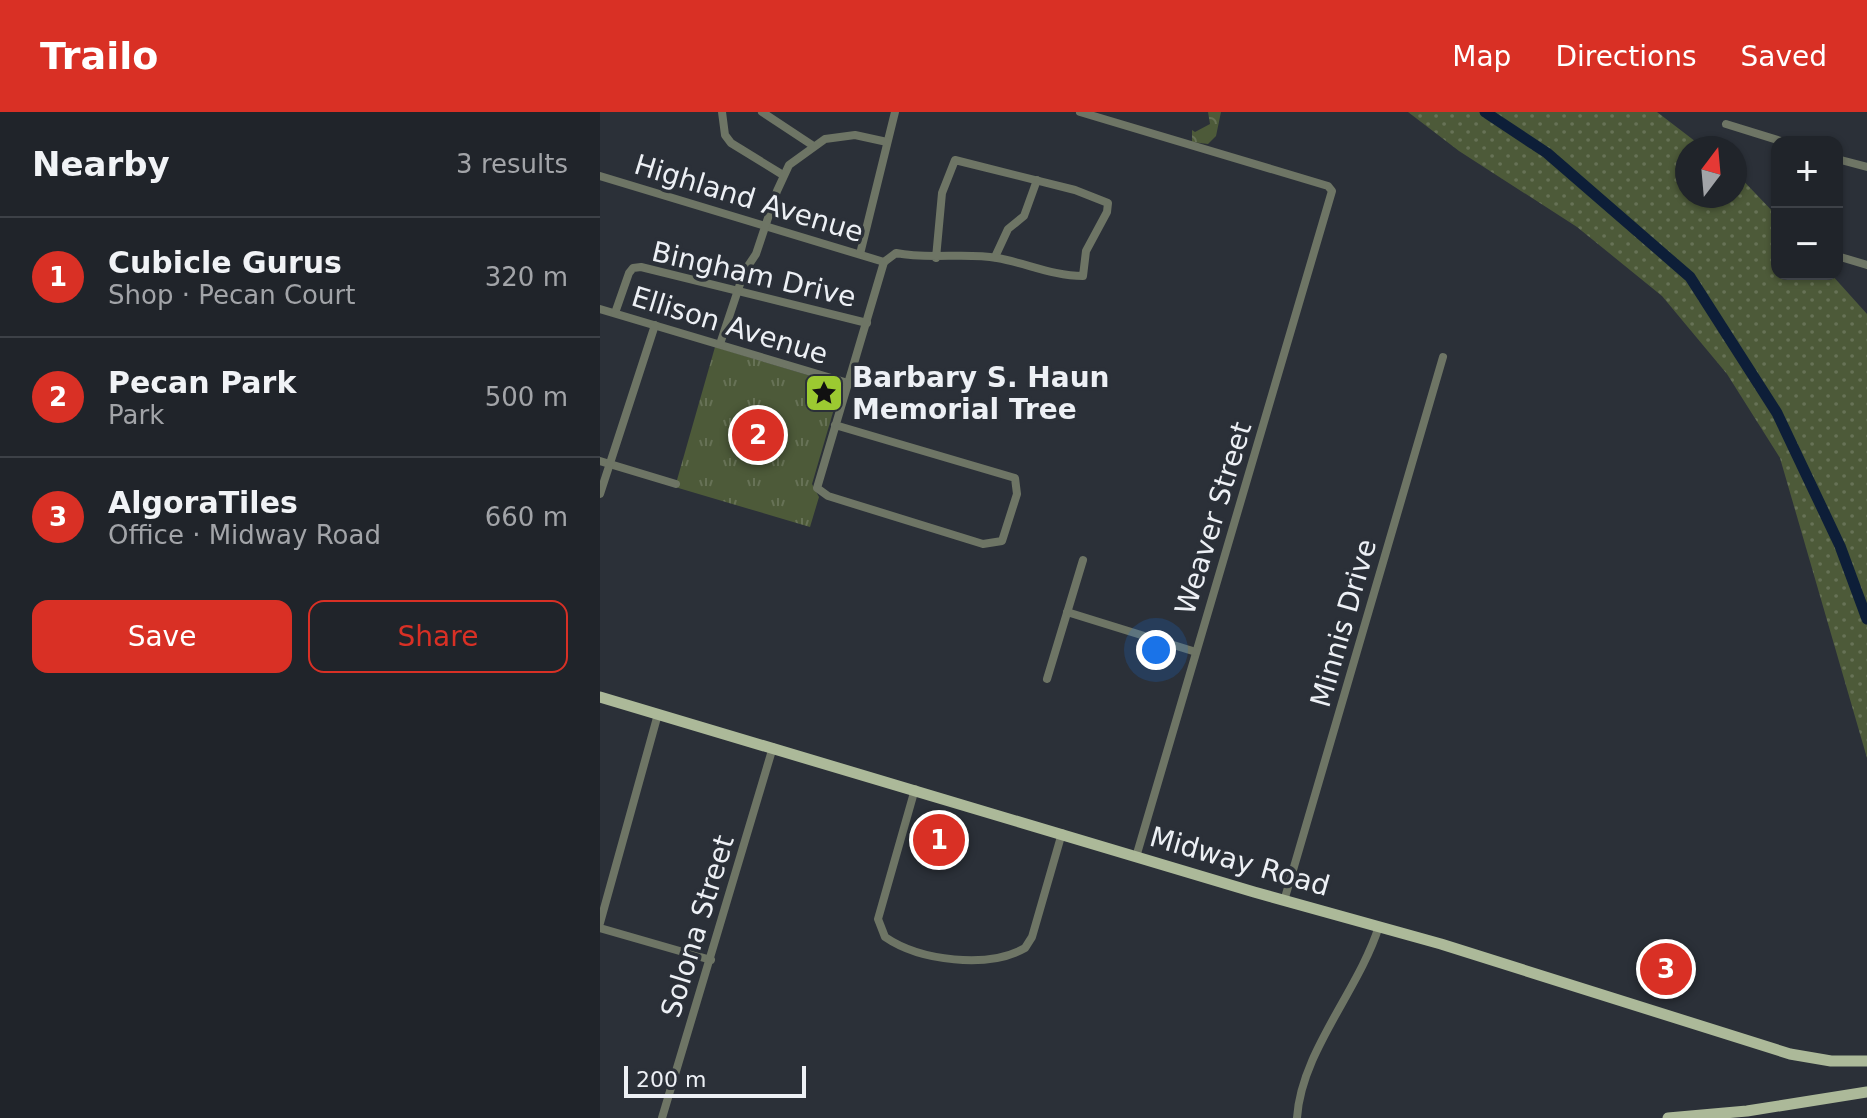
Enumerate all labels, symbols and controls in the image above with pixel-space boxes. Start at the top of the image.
text: Trailo [40,34,158,78]
text: Map [1452,40,1511,73]
text: Directions [1555,40,1696,73]
text: Saved [1740,40,1827,73]
north arrow [1675,136,1747,208]
map controls [1771,136,1843,280]
button: + [1771,136,1843,208]
text: Nearby [32,144,170,184]
street label: Highland Avenue [630,148,867,249]
text: 3 results [456,149,568,179]
button: − [1771,208,1843,280]
street label: Bingham Drive [649,235,859,314]
text: Cubicle Gurus [108,245,342,280]
text: 1 [49,262,67,292]
text: 320 m [485,262,568,292]
text: Shop · Pecan Court [108,280,355,310]
street label: Ellison Avenue [628,280,832,371]
place label: Barbary S. Haun Memorial Tree [852,361,1110,426]
text: Pecan Park [108,365,296,400]
place icon: Barbary S. Haun Memorial Tree [803,372,845,414]
text: 2 [49,382,67,412]
text: 500 m [485,382,568,412]
text: Park [108,400,164,430]
pin: 2 [732,405,784,465]
street label: Weaver Street [1169,418,1258,618]
text: AlgoraTiles [108,485,298,520]
text: 3 [49,502,67,532]
text: 660 m [485,502,568,532]
text: Office · Midway Road [108,520,381,550]
street label: Minnis Drive [1304,535,1383,711]
button: Save [32,600,292,673]
button: Share [308,600,568,673]
your location [1136,630,1176,670]
pin: 1 [913,810,965,870]
street label: Midway Road [1146,820,1334,903]
street label: Solona Street [654,831,741,1021]
pin: 3 [1640,939,1692,999]
scale bar [624,1062,806,1098]
text: 200 m [636,1067,706,1092]

